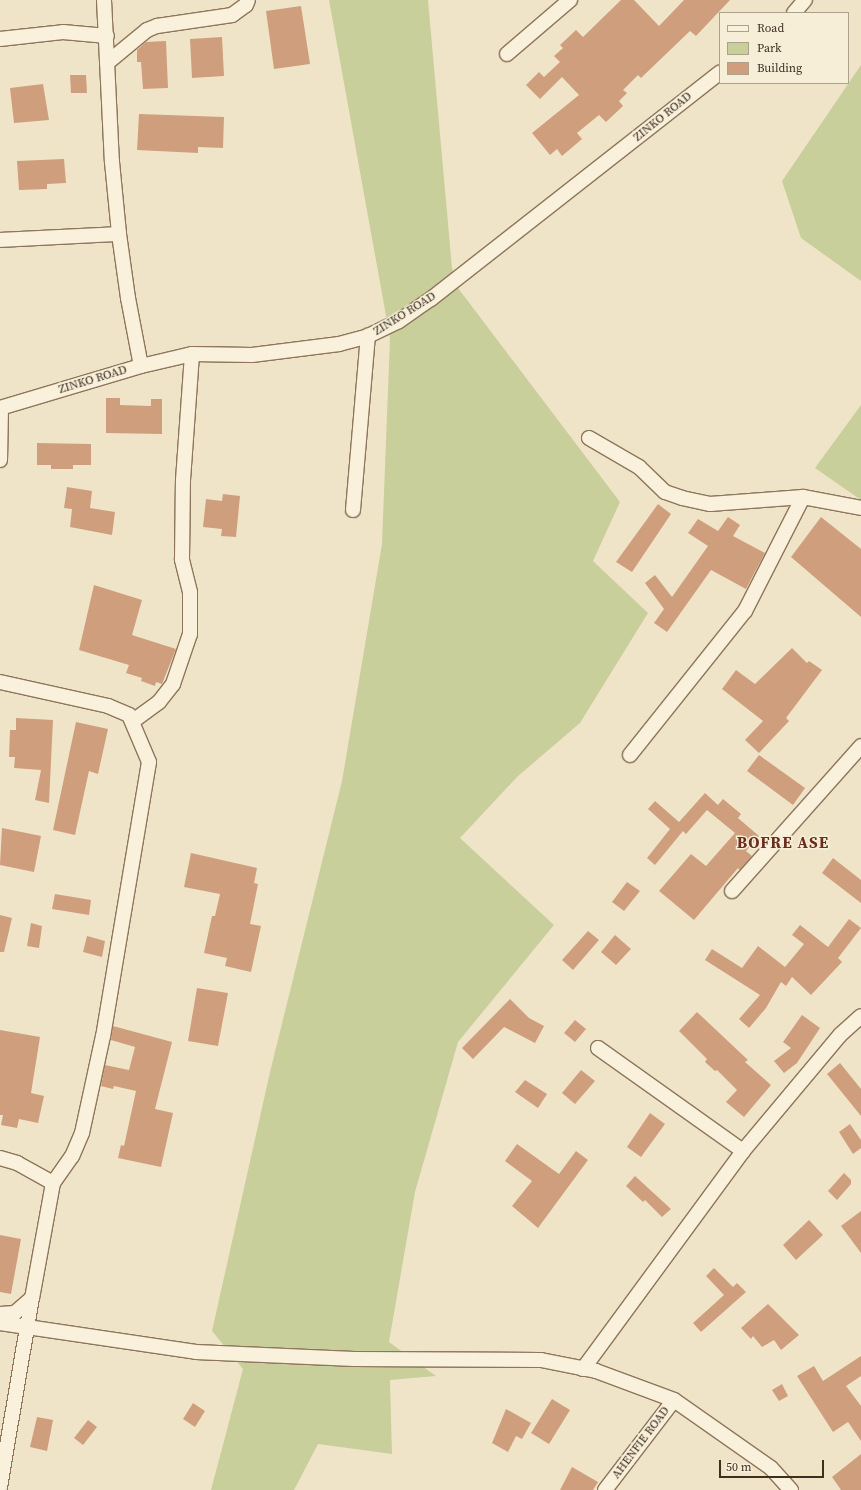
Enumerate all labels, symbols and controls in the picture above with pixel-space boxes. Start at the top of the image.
legend [719,12,849,84]
text: Road [757,20,784,36]
text: Park [757,40,782,56]
text: Building [757,60,802,76]
street label: ZINKO ROAD [631,89,695,145]
street label: ZINKO ROAD [371,289,439,339]
street label: ZINKO ROAD [57,363,129,397]
district label: BOFRE ASE [737,832,829,852]
street label: AHENFIE ROAD [609,1404,673,1482]
scale bar [721,1452,826,1478]
text: 50 m [726,1459,752,1475]

